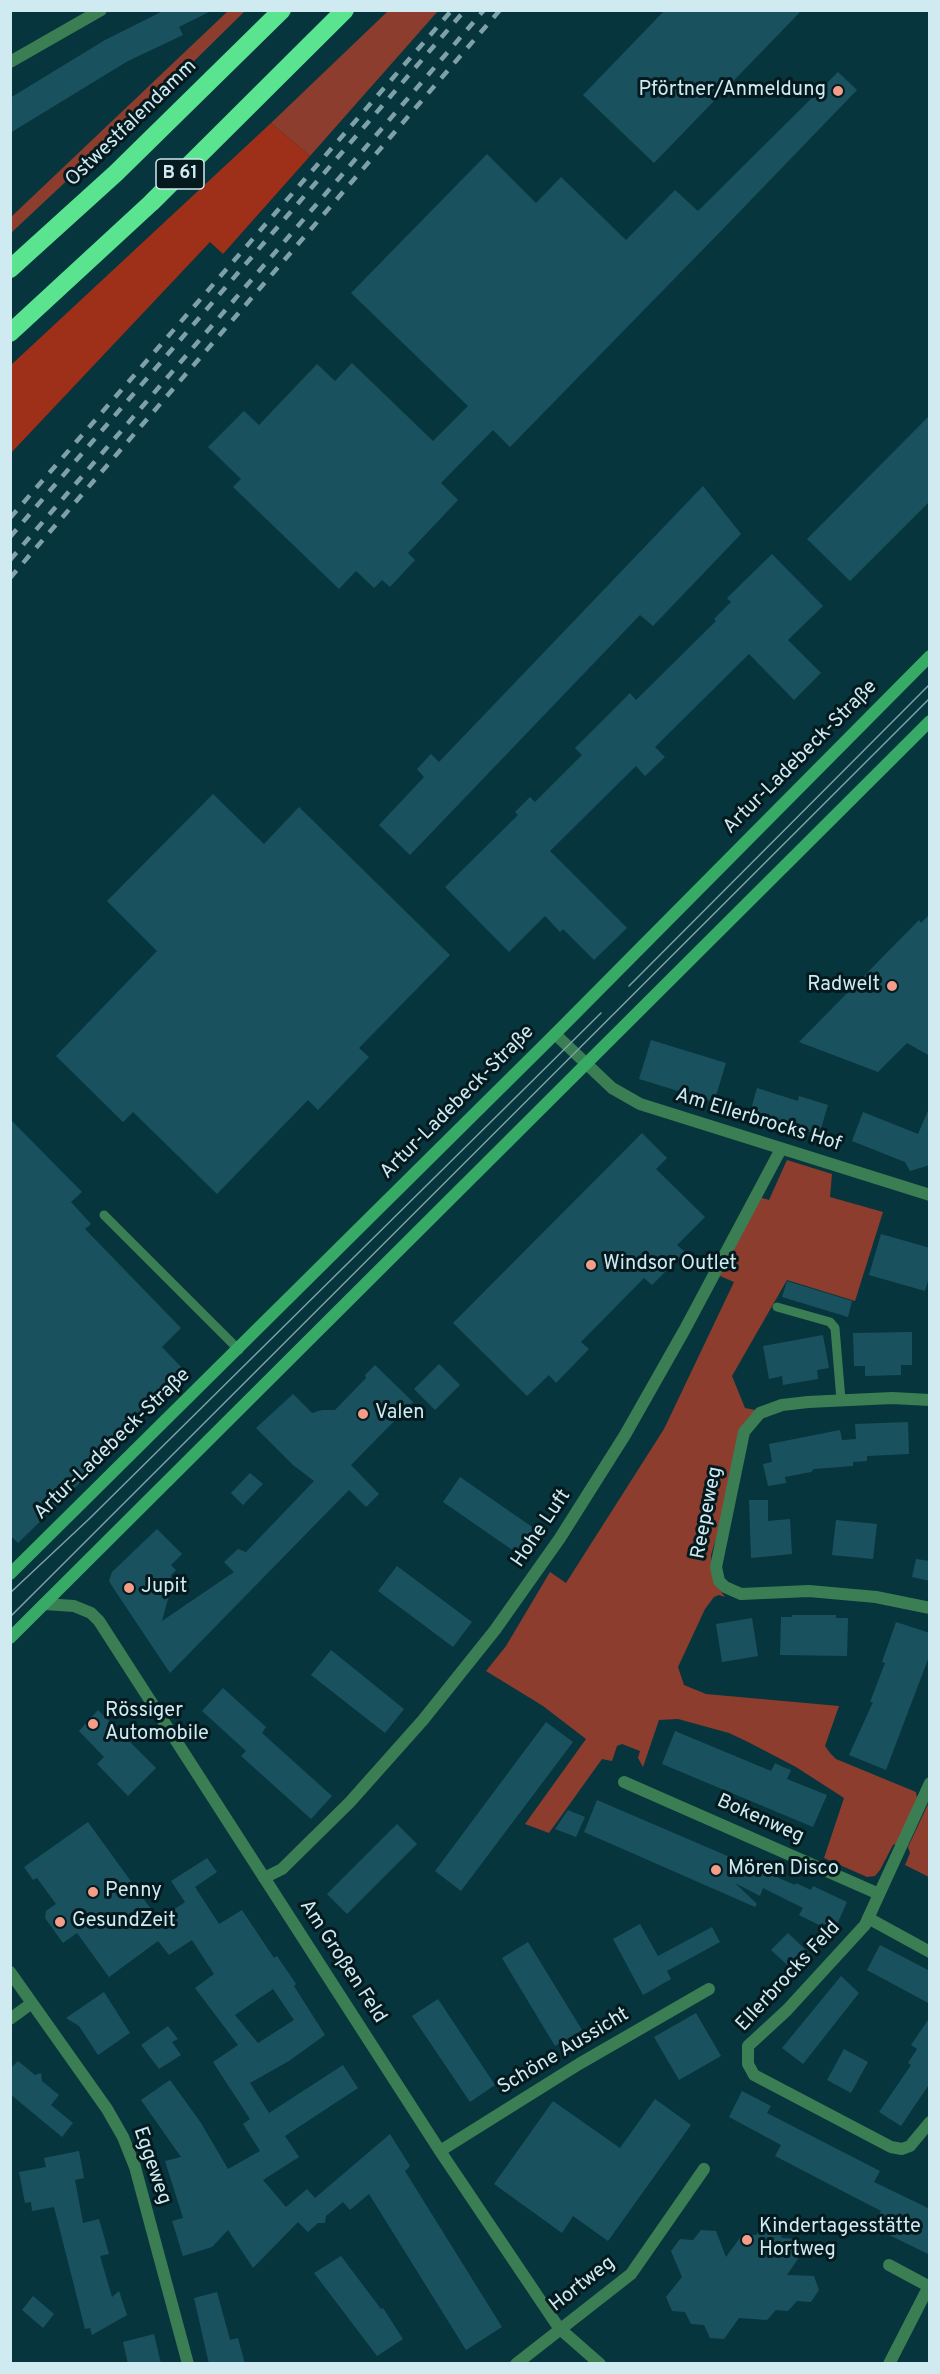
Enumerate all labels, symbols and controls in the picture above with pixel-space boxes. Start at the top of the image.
street label: Ostwestfalendamm [62,55,202,193]
place label: Pförtner/Anmeldung [638,79,826,103]
marker: Pförtner/Anmeldung [831,84,845,98]
road number: B 61 [156,159,204,189]
street label: Artur-Ladebeck-Straße [719,676,883,840]
place label: Radwelt [807,974,880,998]
marker: Radwelt [885,979,899,993]
street label: Artur-Ladebeck-Straße [376,1021,540,1185]
street label: Am Ellerbrocks Hof [672,1084,844,1158]
place label: Windsor Outlet [603,1253,737,1277]
marker: Windsor Outlet [584,1258,598,1272]
street label: Artur-Ladebeck-Straße [30,1364,196,1526]
place label: Valen [375,1402,425,1426]
marker: Valen [356,1407,370,1421]
street label: Reepeweg [687,1465,729,1561]
street label: Hohe Luft [507,1485,577,1573]
place label: Jupit [141,1576,187,1600]
marker: Jupit [122,1581,136,1595]
place label: Rössiger Automobile [105,1700,209,1747]
marker: Rössiger Automobile [86,1717,100,1731]
street label: Bokenweg [713,1790,807,1850]
place label: Mören Disco [728,1858,839,1882]
marker: Mören Disco [709,1863,723,1877]
place label: Penny [105,1880,162,1904]
marker: Penny [86,1885,100,1899]
street label: Am Großen Feld [293,1896,391,2028]
place label: GesundZeit [72,1910,176,1934]
marker: GesundZeit [53,1915,67,1929]
street label: Ellerbrocks Feld [732,1917,846,2037]
street label: Schöne Aussicht [494,2003,634,2101]
street label: Eggeweg [127,2124,175,2208]
place label: Kindertagesstätte Hortweg [759,2216,921,2263]
marker: Kindertagesstätte Hortweg [740,2233,754,2247]
street label: Hortweg [545,2252,621,2318]

